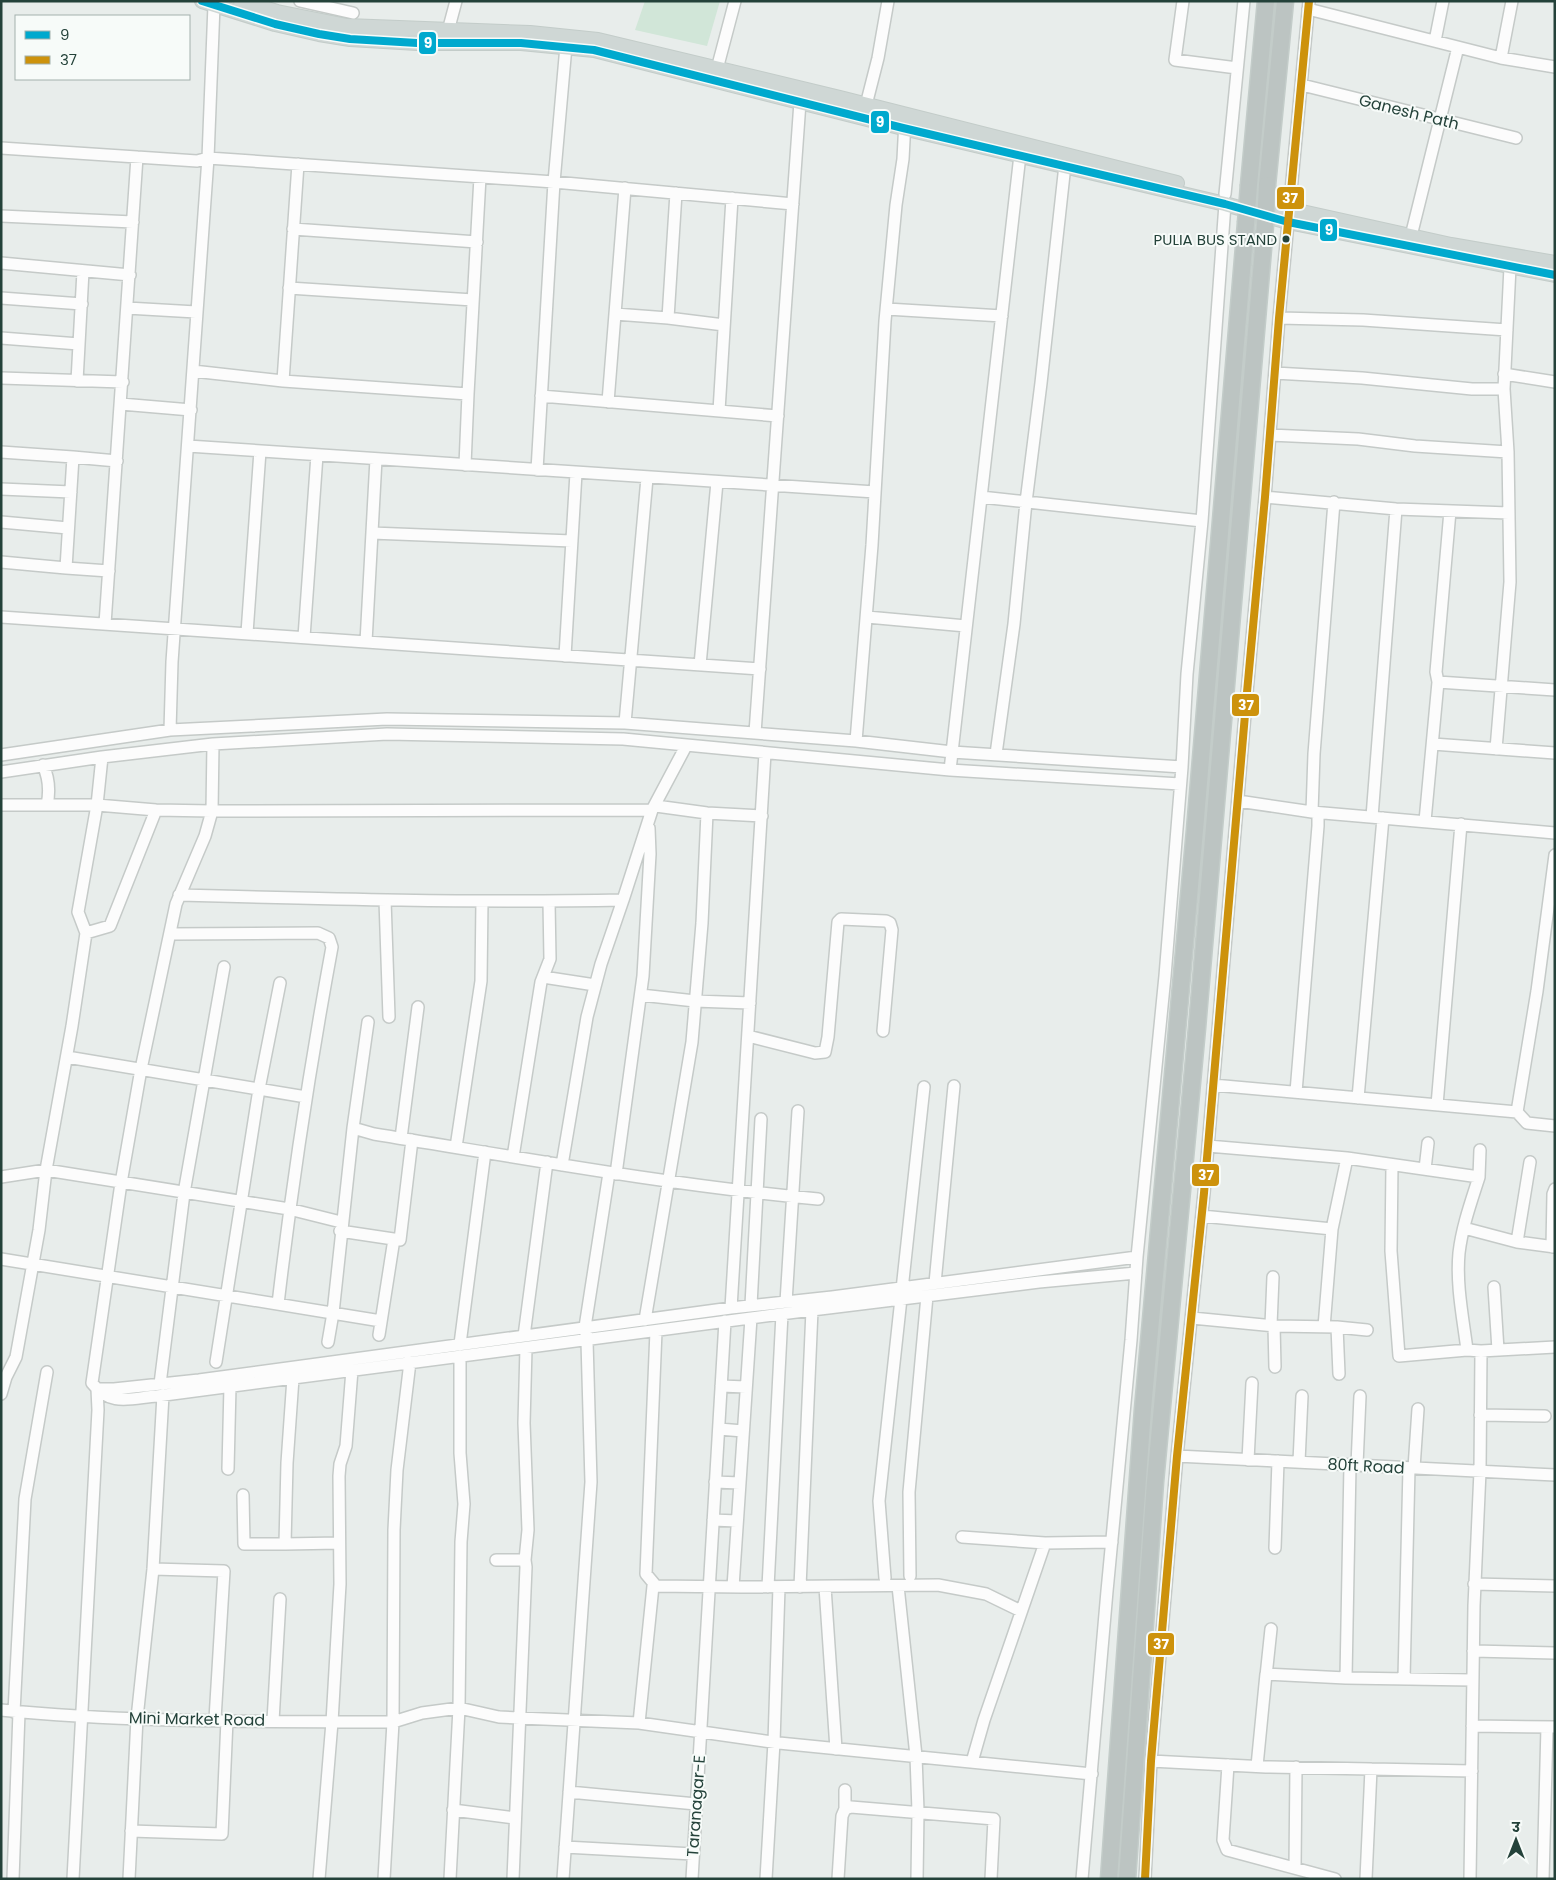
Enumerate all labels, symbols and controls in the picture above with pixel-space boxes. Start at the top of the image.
legend [15,15,190,80]
text: 9 [60,24,69,45]
line badge: 9 [418,31,437,55]
text: 9 [424,33,432,53]
text: 37 [60,49,77,70]
street label: Ganesh Path [1357,88,1461,136]
line badge: 9 [870,110,890,134]
text: 9 [876,112,884,132]
line badge: 37 [1276,186,1305,210]
text: 37 [1282,188,1298,208]
line badge: 9 [1319,218,1338,242]
text: 9 [1325,220,1333,240]
place label: PULIA BUS STAND [1154,229,1277,250]
marker: PULIA BUS STAND [1281,234,1291,244]
line badge: 37 [1231,693,1260,717]
text: 37 [1238,695,1254,715]
line badge: 37 [1191,1163,1220,1187]
text: 37 [1198,1165,1214,1185]
street label: 80ft Road [1327,1452,1405,1480]
line badge: 37 [1147,1632,1175,1656]
text: 37 [1153,1634,1169,1654]
street label: Mini Market Road [129,1706,265,1732]
street label: Taranagar-E [681,1754,711,1858]
north arrow [1491,1815,1541,1865]
text: उ [1511,1817,1521,1837]

